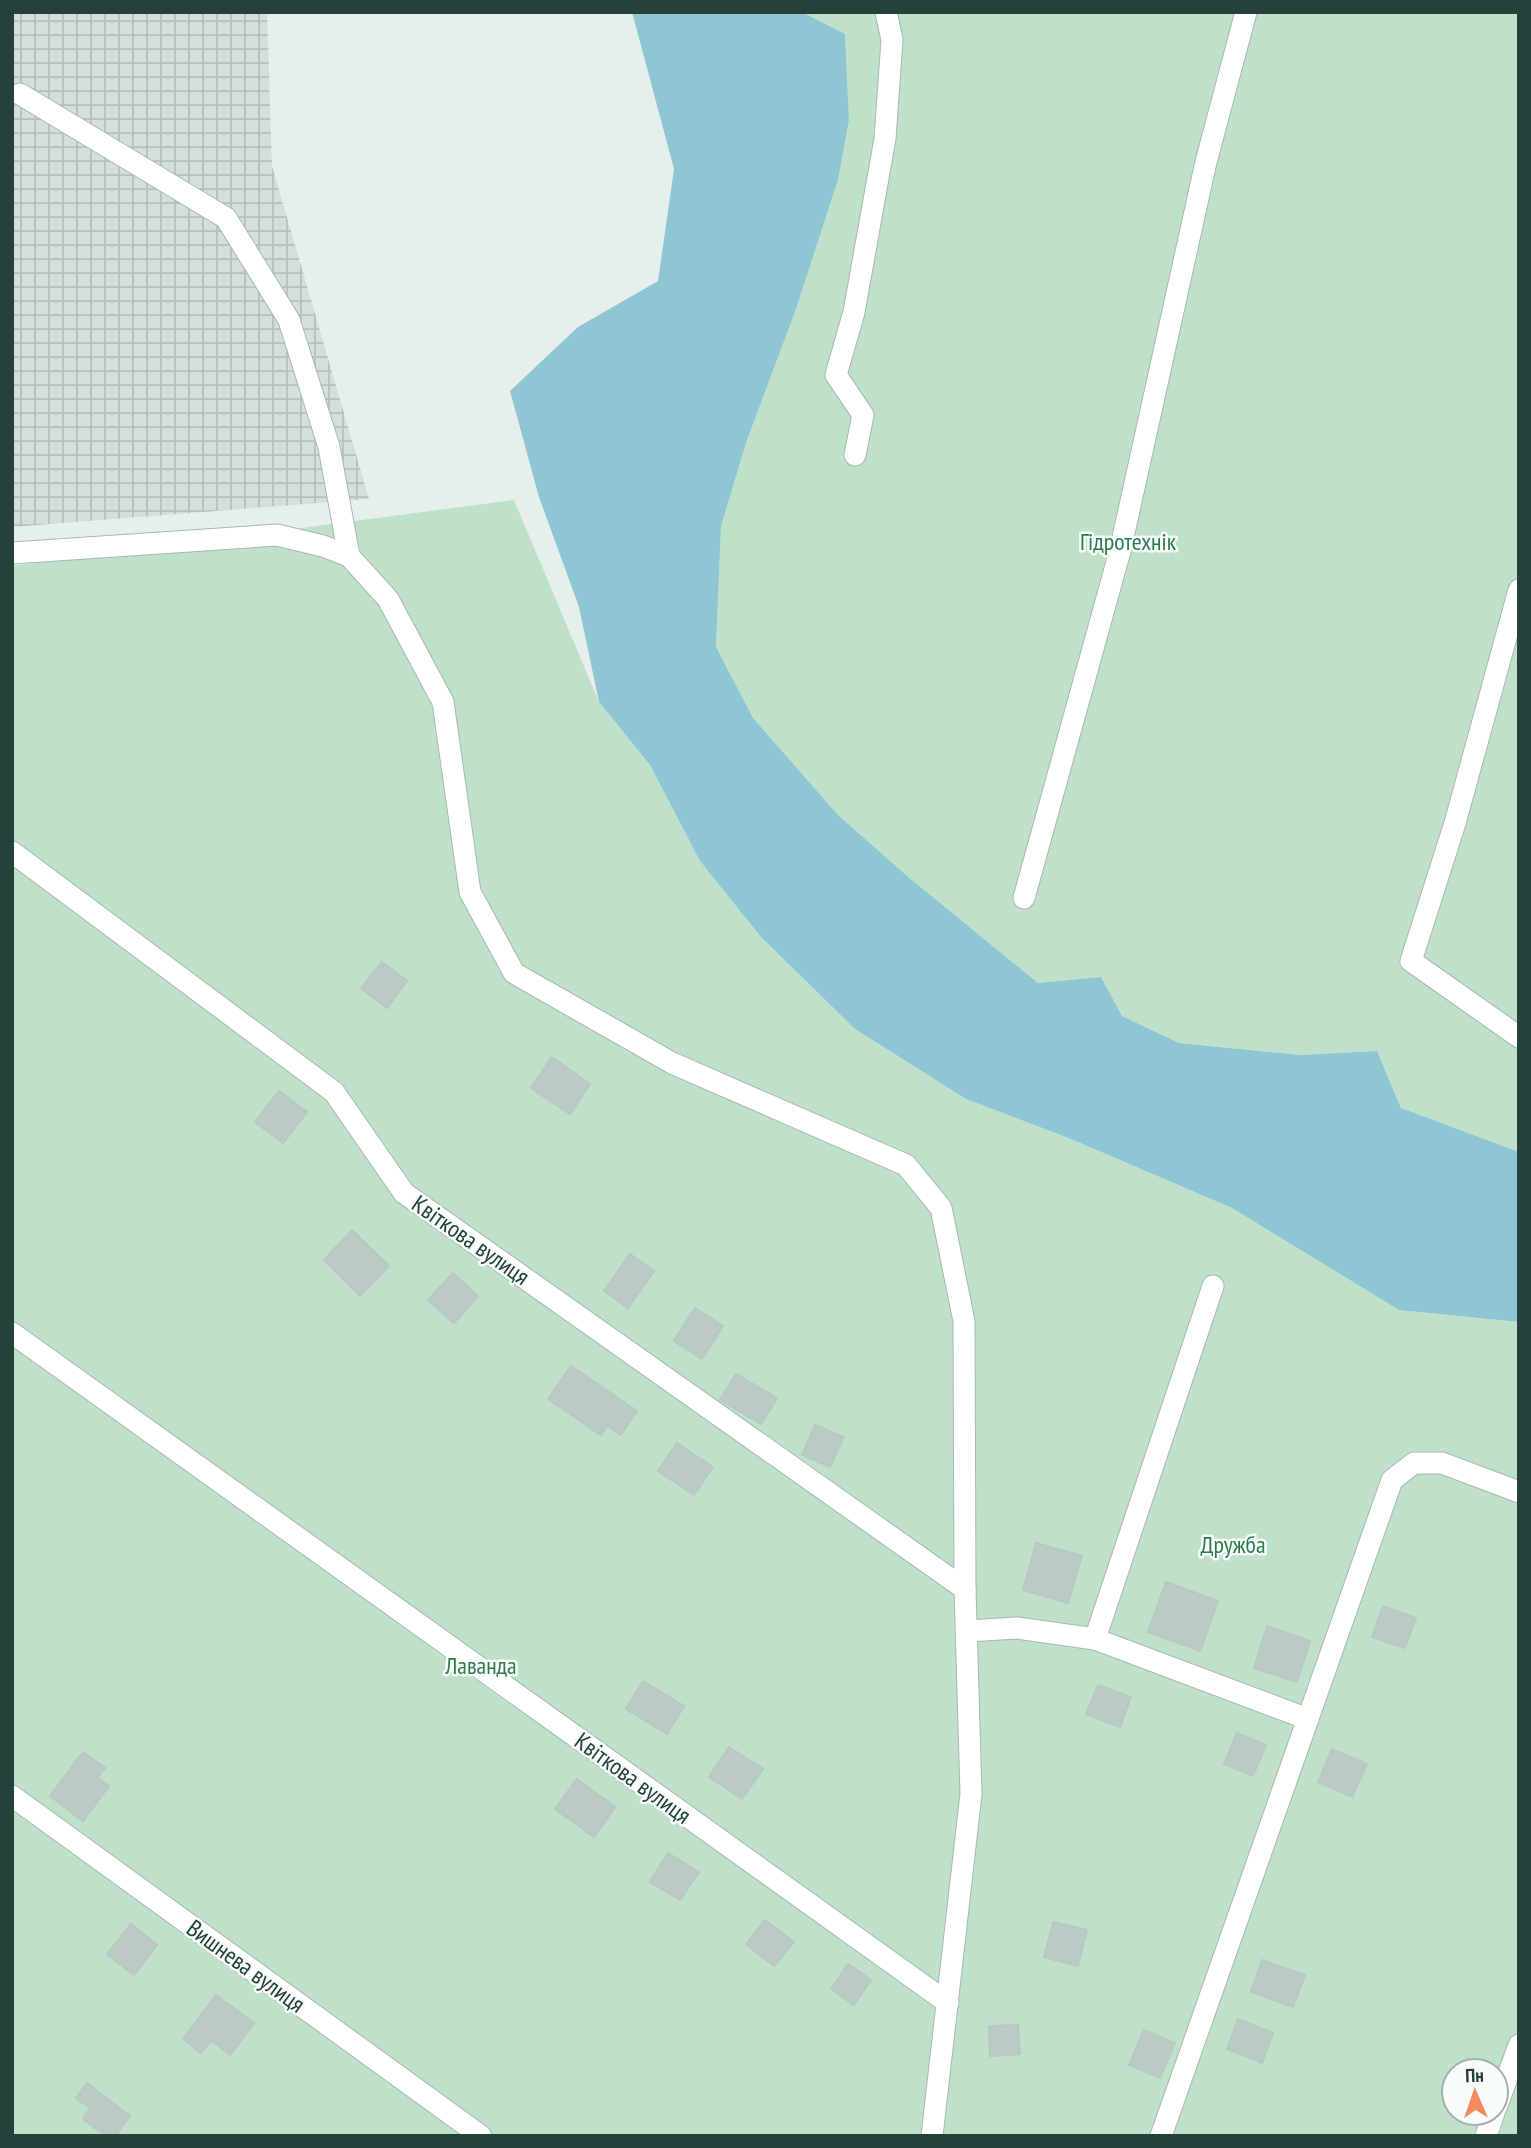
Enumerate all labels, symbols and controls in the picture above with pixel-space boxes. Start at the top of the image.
park label: Гідротехнік [1080,526,1177,557]
street label: Квіткова вулиця [406,1188,536,1292]
park label: Дружба [1200,1529,1266,1560]
park label: Лаванда [444,1650,517,1681]
street label: Квіткова вулиця [569,1725,697,1831]
street label: Вишнева вулиця [181,1912,311,2020]
north arrow [1440,2057,1510,2127]
text: Пн [1465,2063,1484,2087]

